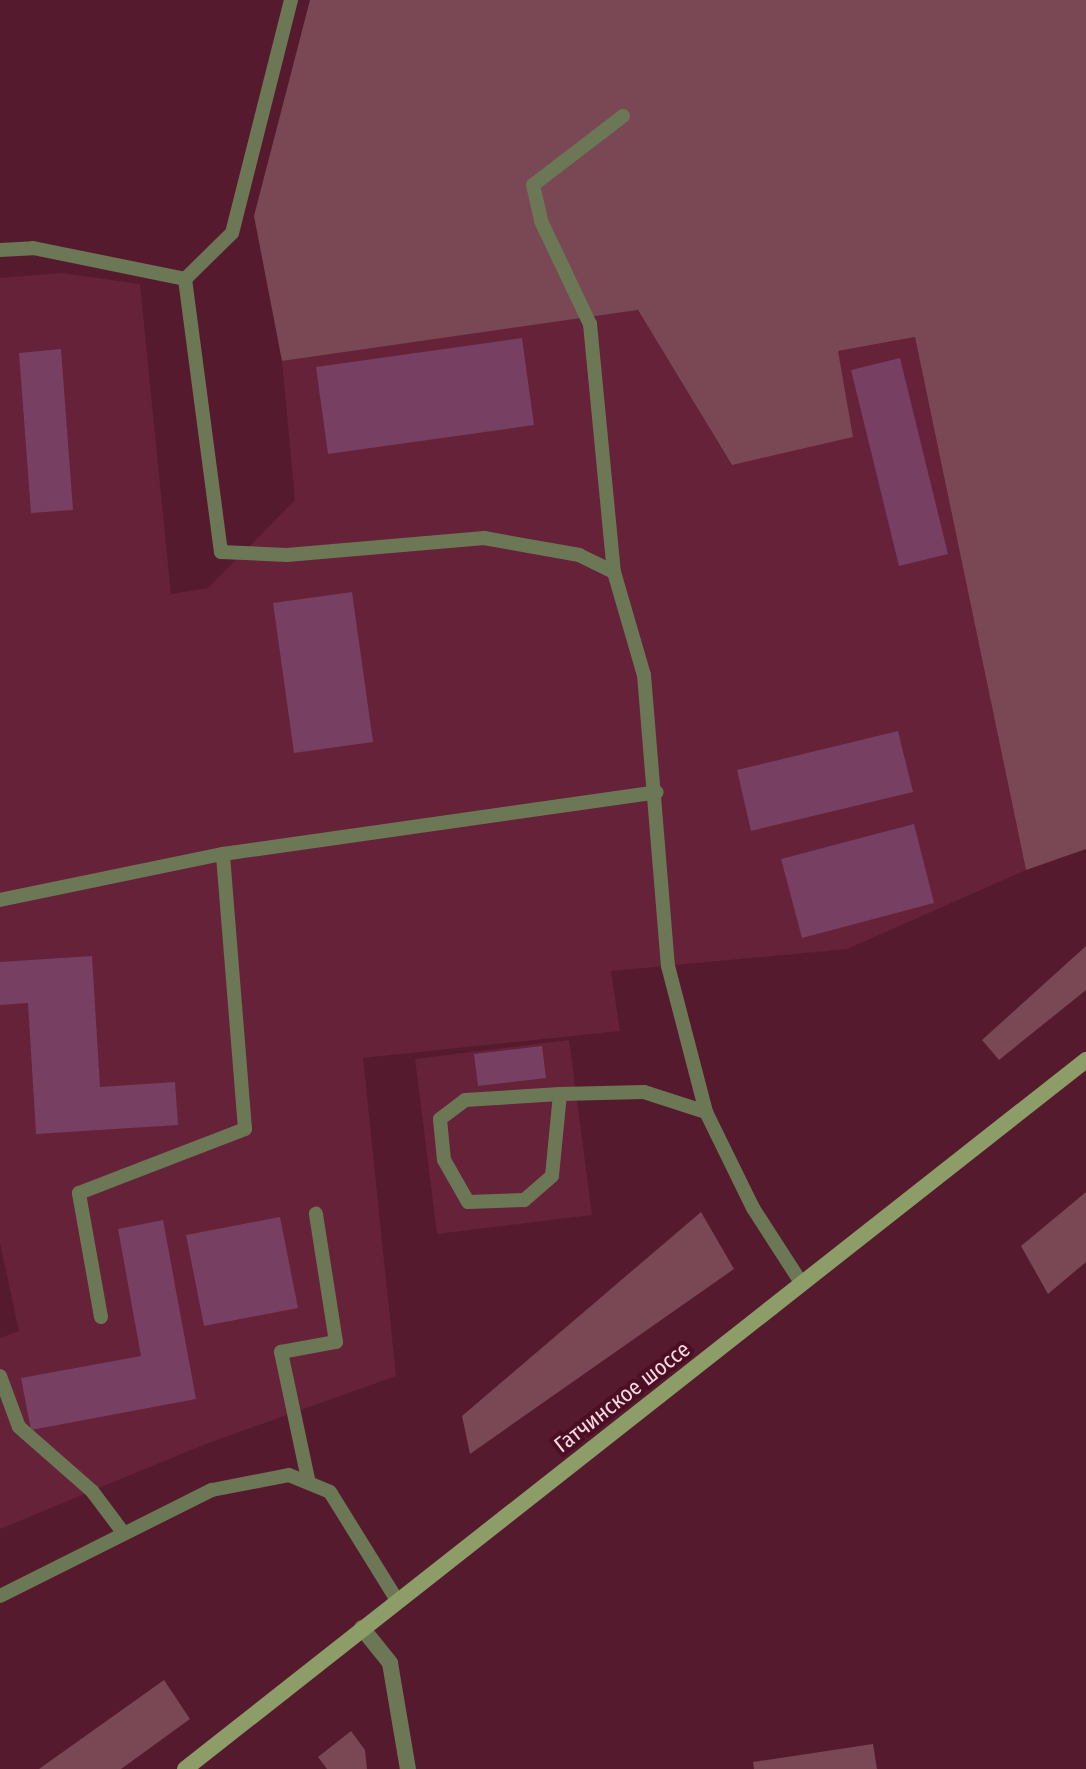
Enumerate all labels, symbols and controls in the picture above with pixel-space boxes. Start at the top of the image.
street label: Гатчинское шоссе [549,1336,695,1458]

